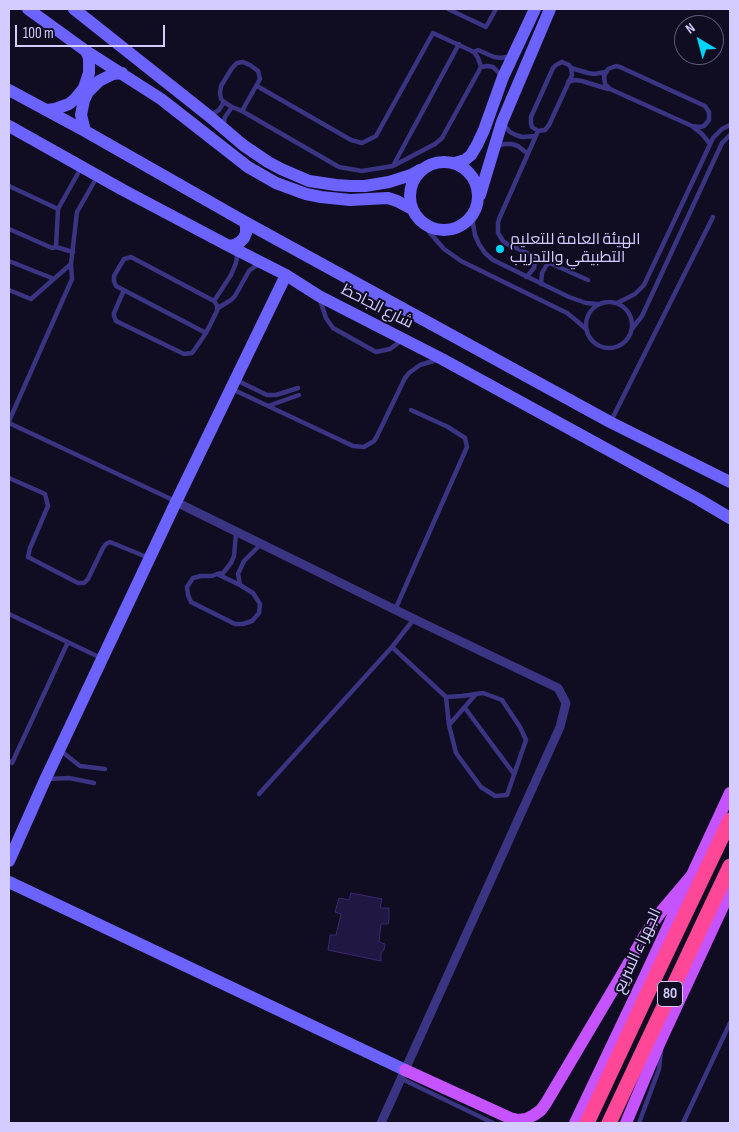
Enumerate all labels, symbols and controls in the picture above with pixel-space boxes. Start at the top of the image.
scale bar [18,15,168,47]
north arrow [674,15,724,65]
text: N [682,19,698,37]
text: 100 m [23,24,54,43]
place label: الهيئة العامة للتعليم التطبيقي والتدريب [510,230,640,268]
marker: الهيئة العامة للتعليم التطبيقي والتدريب [494,243,506,255]
street label: شارع الجاحظ [338,281,416,333]
street label: الجهراء السريع [610,905,666,997]
road number: 80 [658,982,682,1006]

